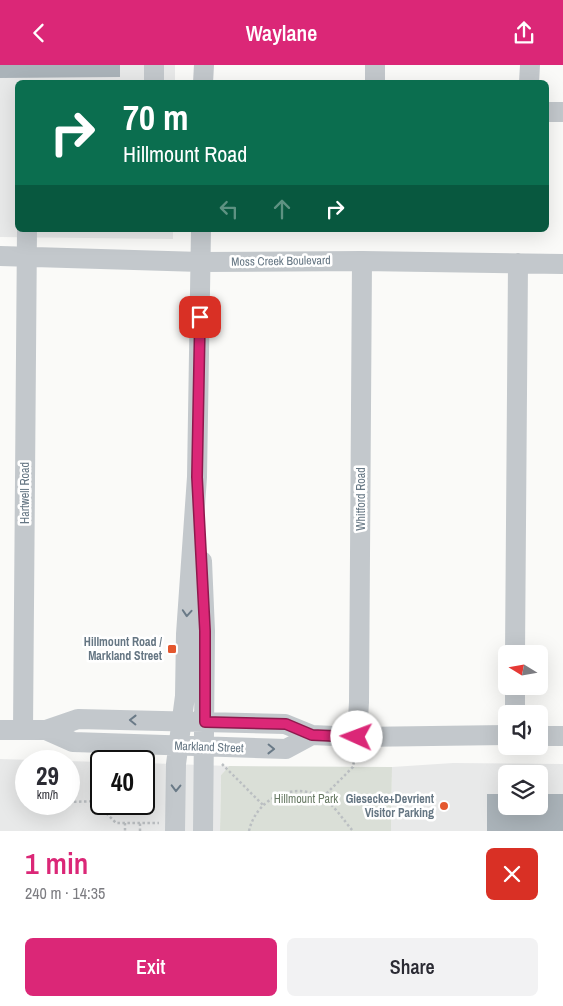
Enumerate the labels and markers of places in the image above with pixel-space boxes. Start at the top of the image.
pin [179,296,221,338]
place label: Hillmount Road / Markland Street [84,634,163,664]
marker: Hillmount Road / Markland Street [166,643,178,655]
place label: Giesecke+Devrient Visitor Parking [346,791,435,821]
marker: Giesecke+Devrient Visitor Parking [438,800,450,812]

